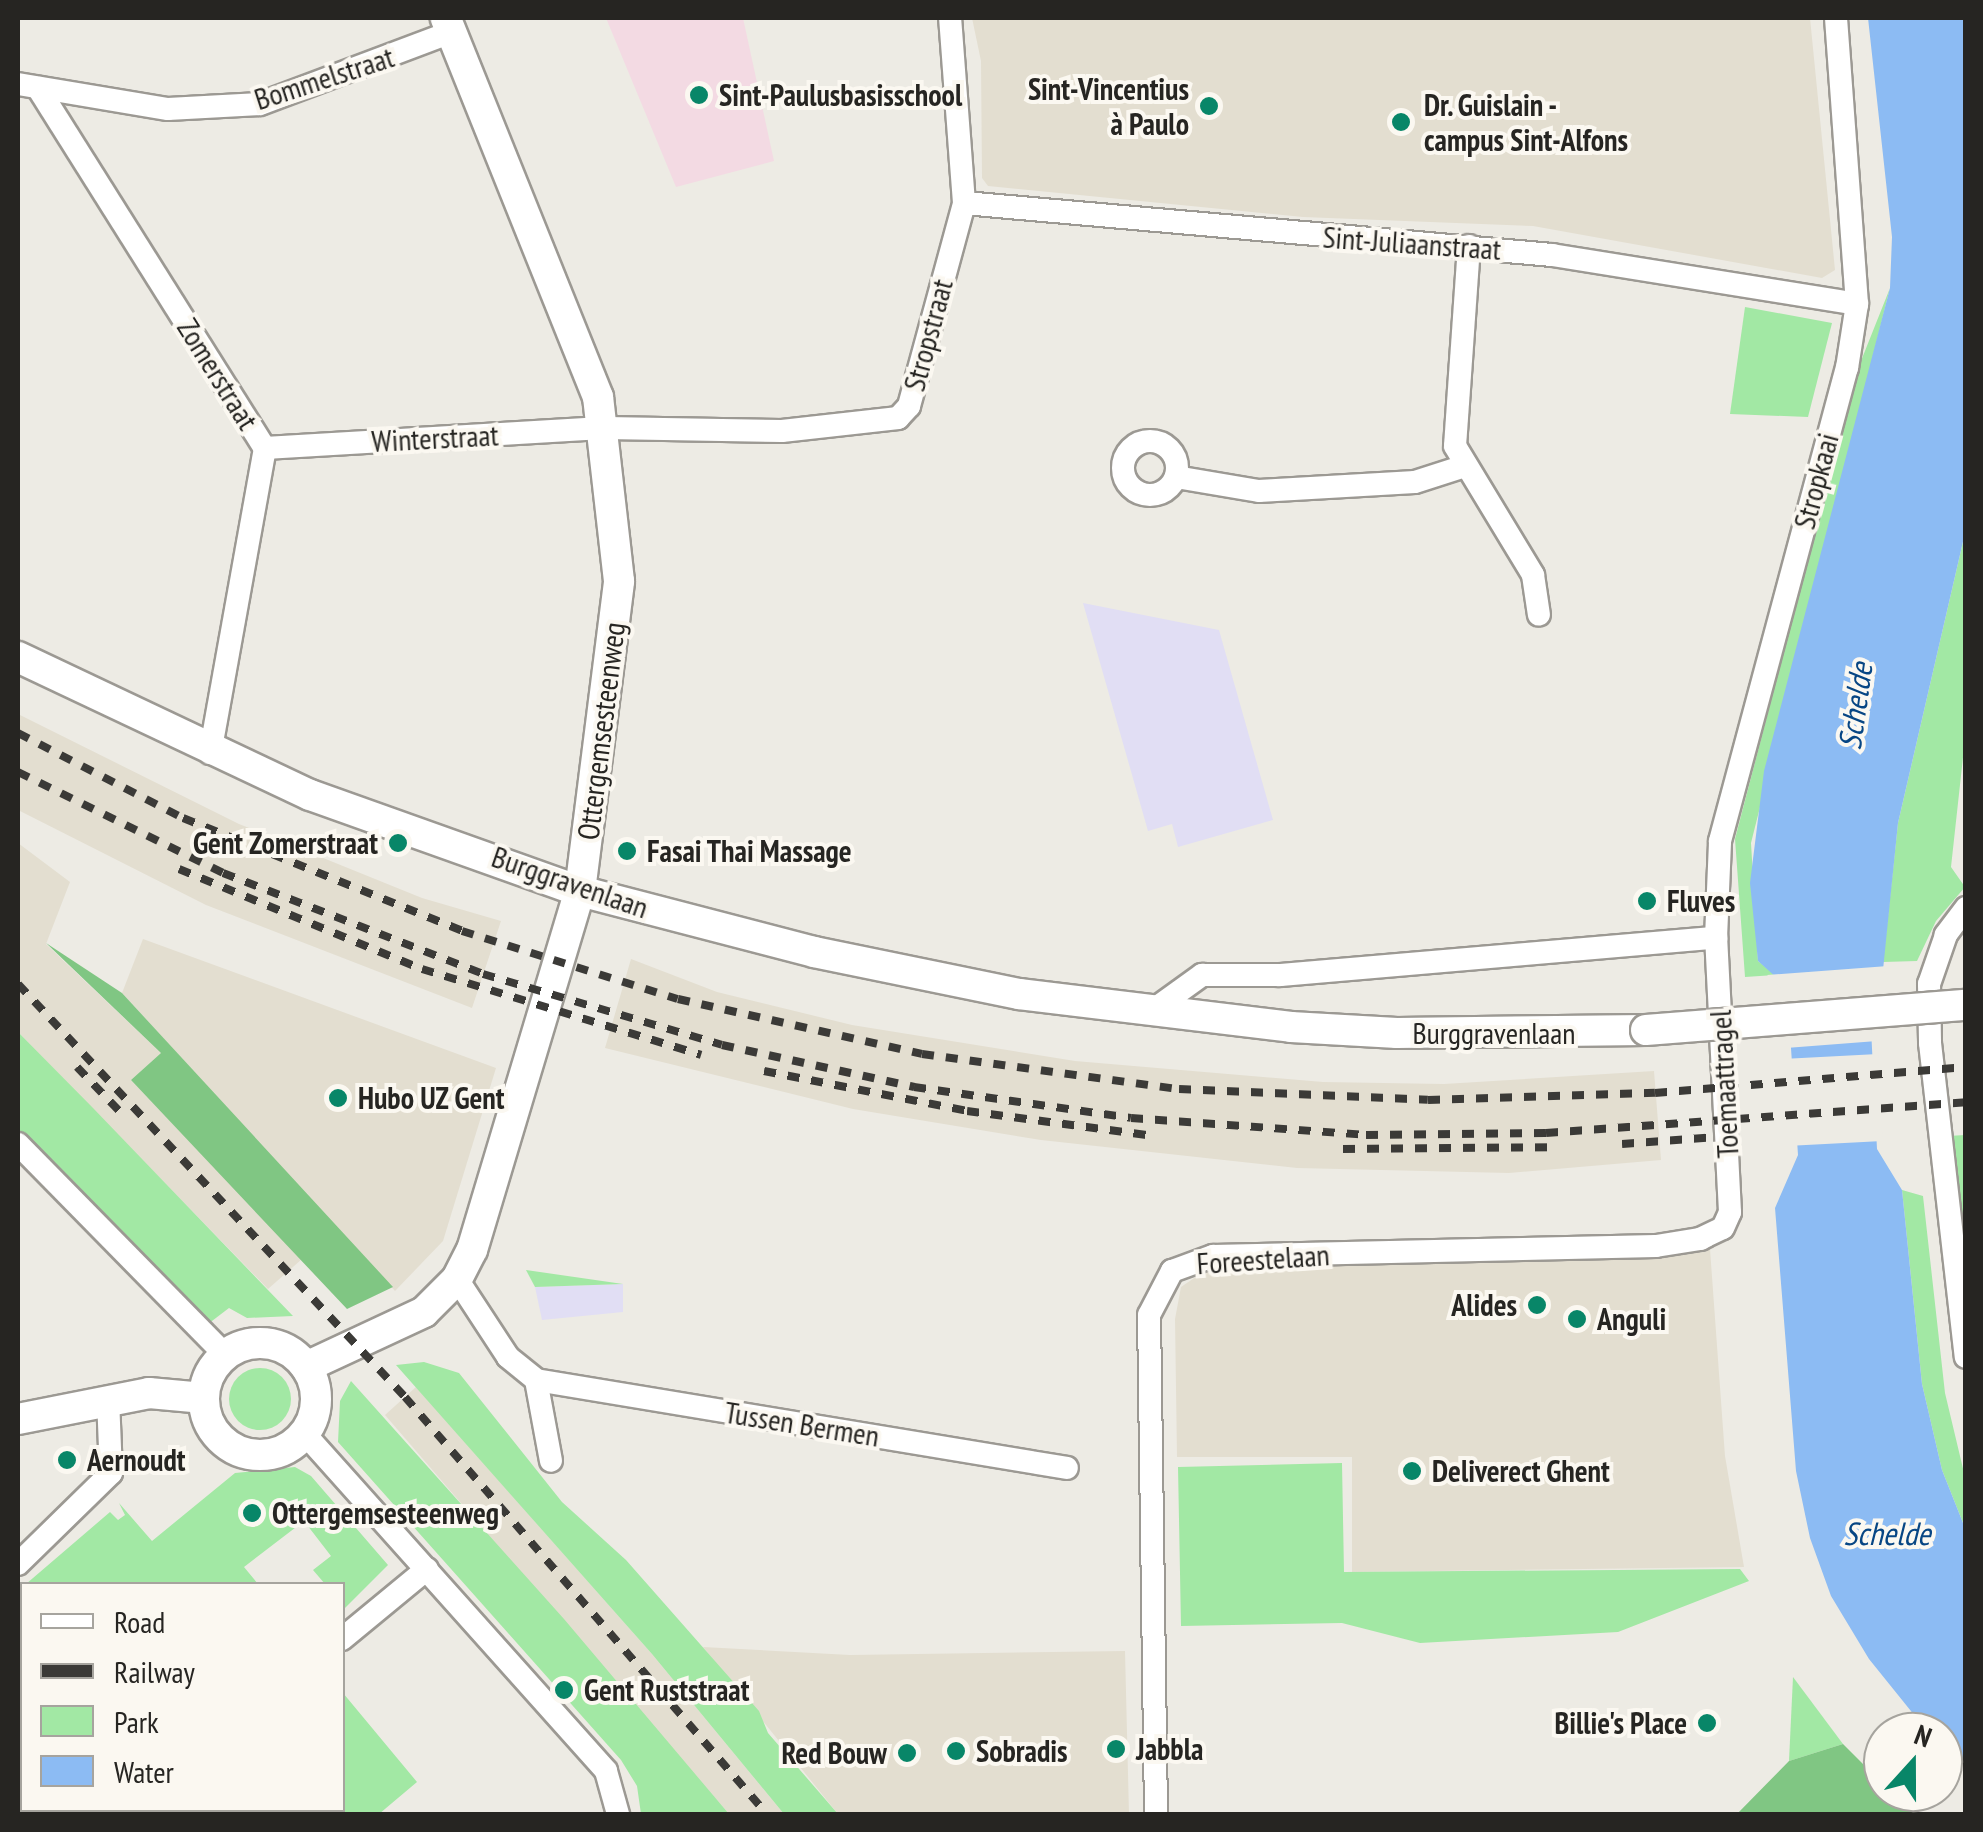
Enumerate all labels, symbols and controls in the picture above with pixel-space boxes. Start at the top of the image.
street label: Bommelstraat [250,39,398,117]
place label: Sint-Vincentius à Paulo [1028,71,1189,142]
place label: Sint-Paulusbasisschool [719,77,962,113]
marker: Sint-Paulusbasisschool [688,84,710,106]
place label: Dr. Guislain - campus Sint-Alfons [1424,87,1628,158]
marker: Sint-Vincentius à Paulo [1198,95,1220,117]
marker: Dr. Guislain - campus Sint-Alfons [1388,109,1414,135]
street label: Sint-Juliaanstraat [1322,219,1502,267]
street label: Stropstraat [896,275,960,395]
street label: Zomerstraat [170,312,266,436]
street label: Winterstraat [370,417,500,459]
street label: Stropkaai [1786,429,1846,533]
street label: Ottergemsesteenweg [570,620,632,842]
water label: Schelde [1830,660,1880,752]
place label: Gent Zomerstraat [193,825,378,861]
marker: Gent Zomerstraat [387,832,409,854]
place label: Fasai Thai Massage [647,833,853,869]
street label: Burggravenlaan [487,838,653,926]
marker: Fasai Thai Massage [616,840,638,862]
place label: Fluves [1667,883,1735,919]
marker: Fluves [1636,890,1658,912]
street label: Toemaattragel [1702,1009,1746,1159]
street label: Burggravenlaan [1413,1015,1575,1051]
place label: Hubo UZ Gent [358,1080,505,1116]
marker: Hubo UZ Gent [327,1087,349,1109]
street label: Foreestelaan [1196,1236,1330,1282]
place label: Alides [1451,1287,1517,1323]
marker: Alides [1526,1294,1548,1316]
place label: Anguli [1597,1301,1666,1337]
marker: Anguli [1566,1308,1588,1330]
street label: Tussen Bermen [722,1394,882,1454]
place label: Aernoudt [87,1442,185,1478]
marker: Aernoudt [56,1449,78,1471]
place label: Deliverect Ghent [1432,1453,1610,1489]
marker: Deliverect Ghent [1401,1460,1423,1482]
place label: Ottergemsesteenweg [272,1495,499,1531]
marker: Ottergemsesteenweg [241,1502,263,1524]
water label: Schelde [1844,1514,1930,1552]
legend [20,1582,345,1812]
text: Road [114,1602,165,1641]
text: Railway [114,1652,195,1691]
place label: Gent Ruststraat [584,1672,749,1708]
marker: Gent Ruststraat [553,1679,575,1701]
text: Park [114,1702,159,1741]
place label: Billie's Place [1554,1705,1687,1741]
marker: Billie's Place [1696,1712,1718,1734]
north arrow [1863,1712,1963,1812]
text: N [1910,1715,1937,1755]
place label: Jabbla [1136,1731,1203,1767]
place label: Sobradis [976,1733,1068,1769]
place label: Red Bouw [781,1735,887,1771]
marker: Jabbla [1105,1738,1127,1760]
marker: Sobradis [945,1740,967,1762]
marker: Red Bouw [896,1742,918,1764]
text: Water [114,1752,174,1791]

